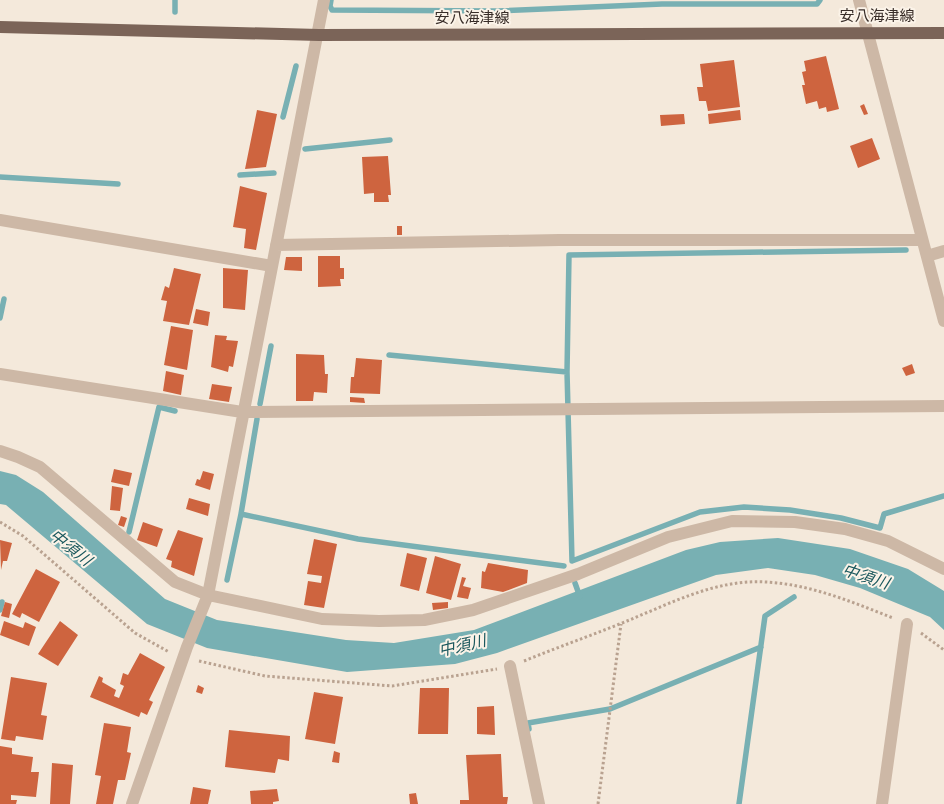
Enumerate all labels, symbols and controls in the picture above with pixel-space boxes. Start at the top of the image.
street label: 安八海津線 [839,7,915,24]
street label: 安八海津線 [434,9,510,26]
water label: 中須川 [47,525,97,570]
water label: 中須川 [840,560,894,593]
water label: 中須川 [437,630,489,659]

